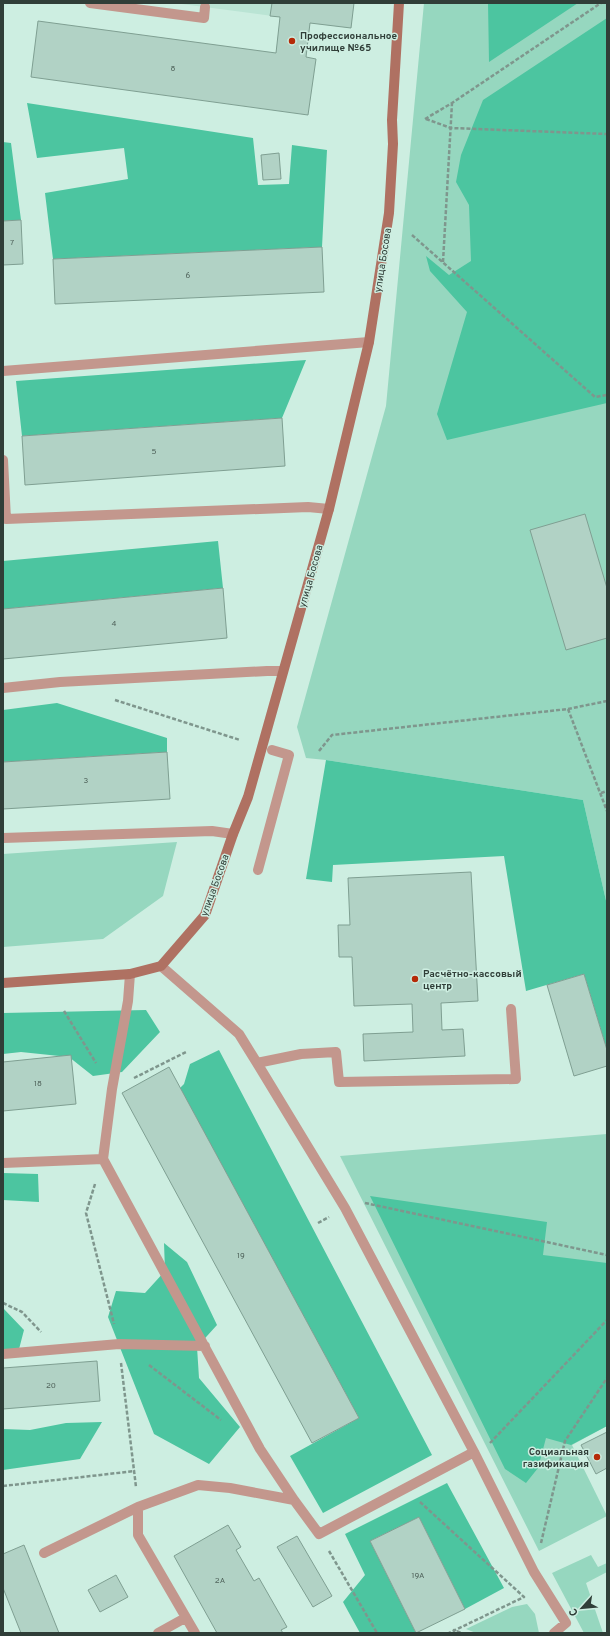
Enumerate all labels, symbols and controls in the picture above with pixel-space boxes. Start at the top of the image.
place label: Профессиональное училище №65 [300,30,397,55]
marker: Профессиональное училище №65 [287,36,297,46]
house number: 8 [171,64,176,74]
street label: улица Босова [372,227,395,293]
house number: 7 [10,238,14,248]
house number: 6 [186,271,191,281]
house number: 5 [152,447,157,457]
street label: улица Босова [296,543,327,609]
house number: 4 [112,619,117,629]
house number: 3 [84,776,89,786]
street label: улица Босова [198,853,233,918]
place label: Расчётно-кассовый центр [423,968,522,993]
marker: Расчётно-кассовый центр [410,974,420,984]
house number: 18 [34,1079,42,1089]
house number: 19 [237,1251,245,1261]
house number: 20 [46,1381,56,1391]
place label: Социальная газификация [523,1446,589,1471]
marker: Социальная газификация [592,1452,602,1462]
house number: 19А [412,1571,425,1581]
house number: 2А [215,1576,226,1586]
north arrow [562,1588,602,1628]
text: С [566,1606,582,1618]

